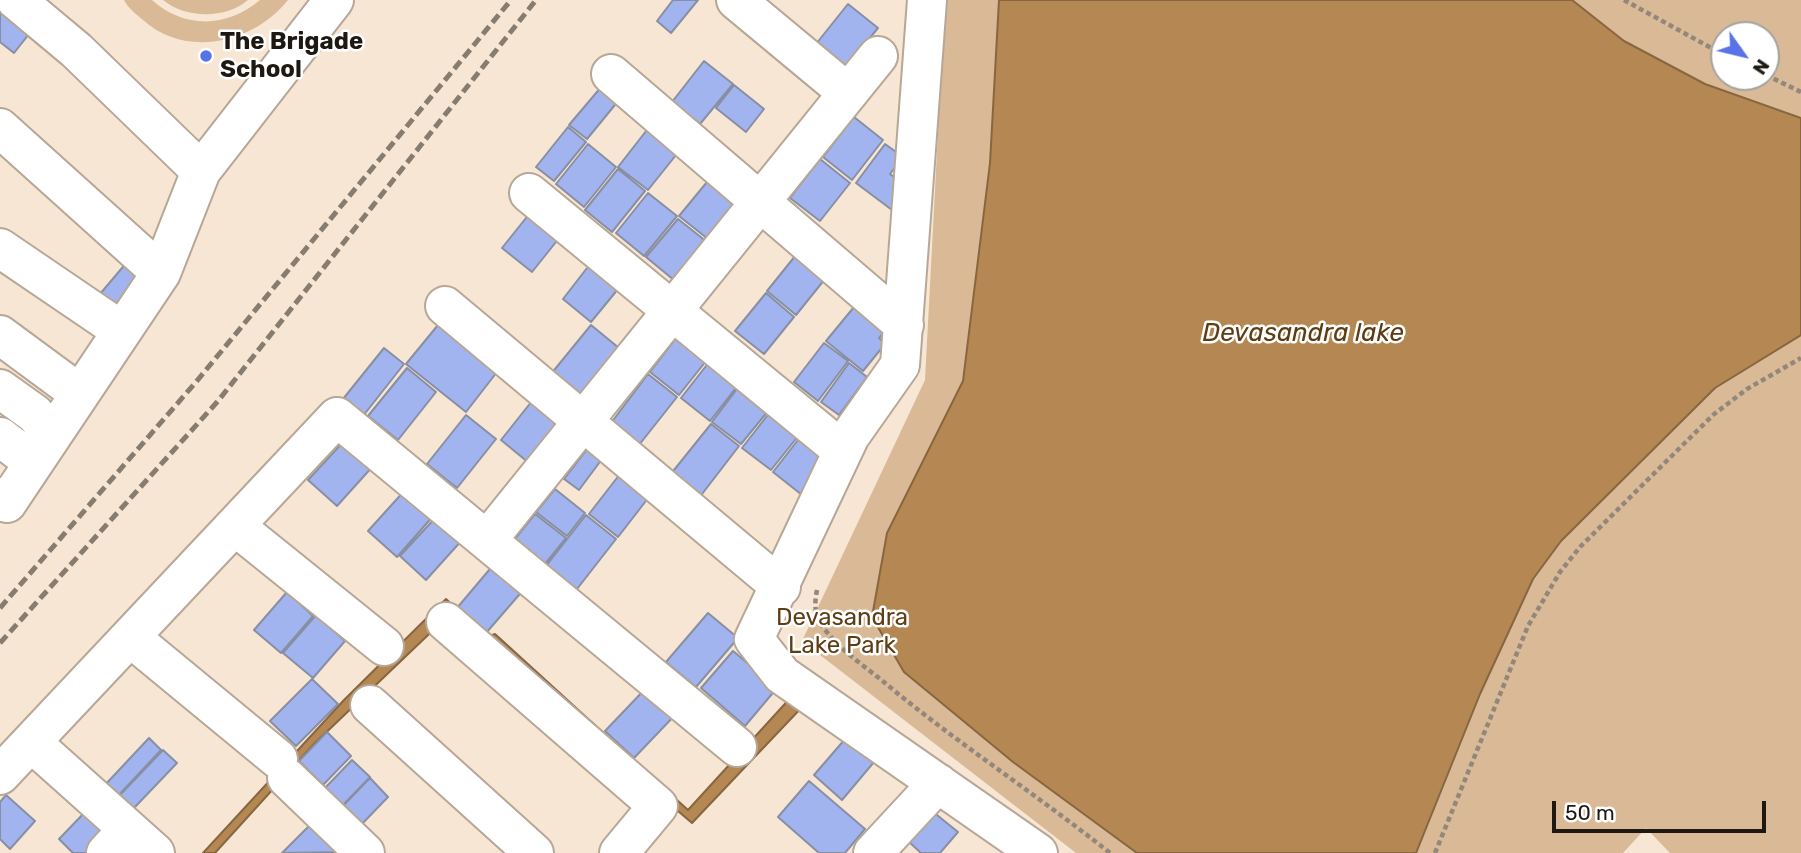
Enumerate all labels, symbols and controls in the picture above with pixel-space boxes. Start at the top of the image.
north arrow [1710,21,1780,91]
place label: The Brigade School [220,28,363,84]
marker: The Brigade School [198,48,214,64]
text: N [1748,55,1775,79]
water label: Devasandra lake [1202,317,1404,349]
park label: Devasandra Lake Park [776,604,908,660]
scale bar [1556,786,1770,830]
text: 50 m [1565,800,1615,825]

